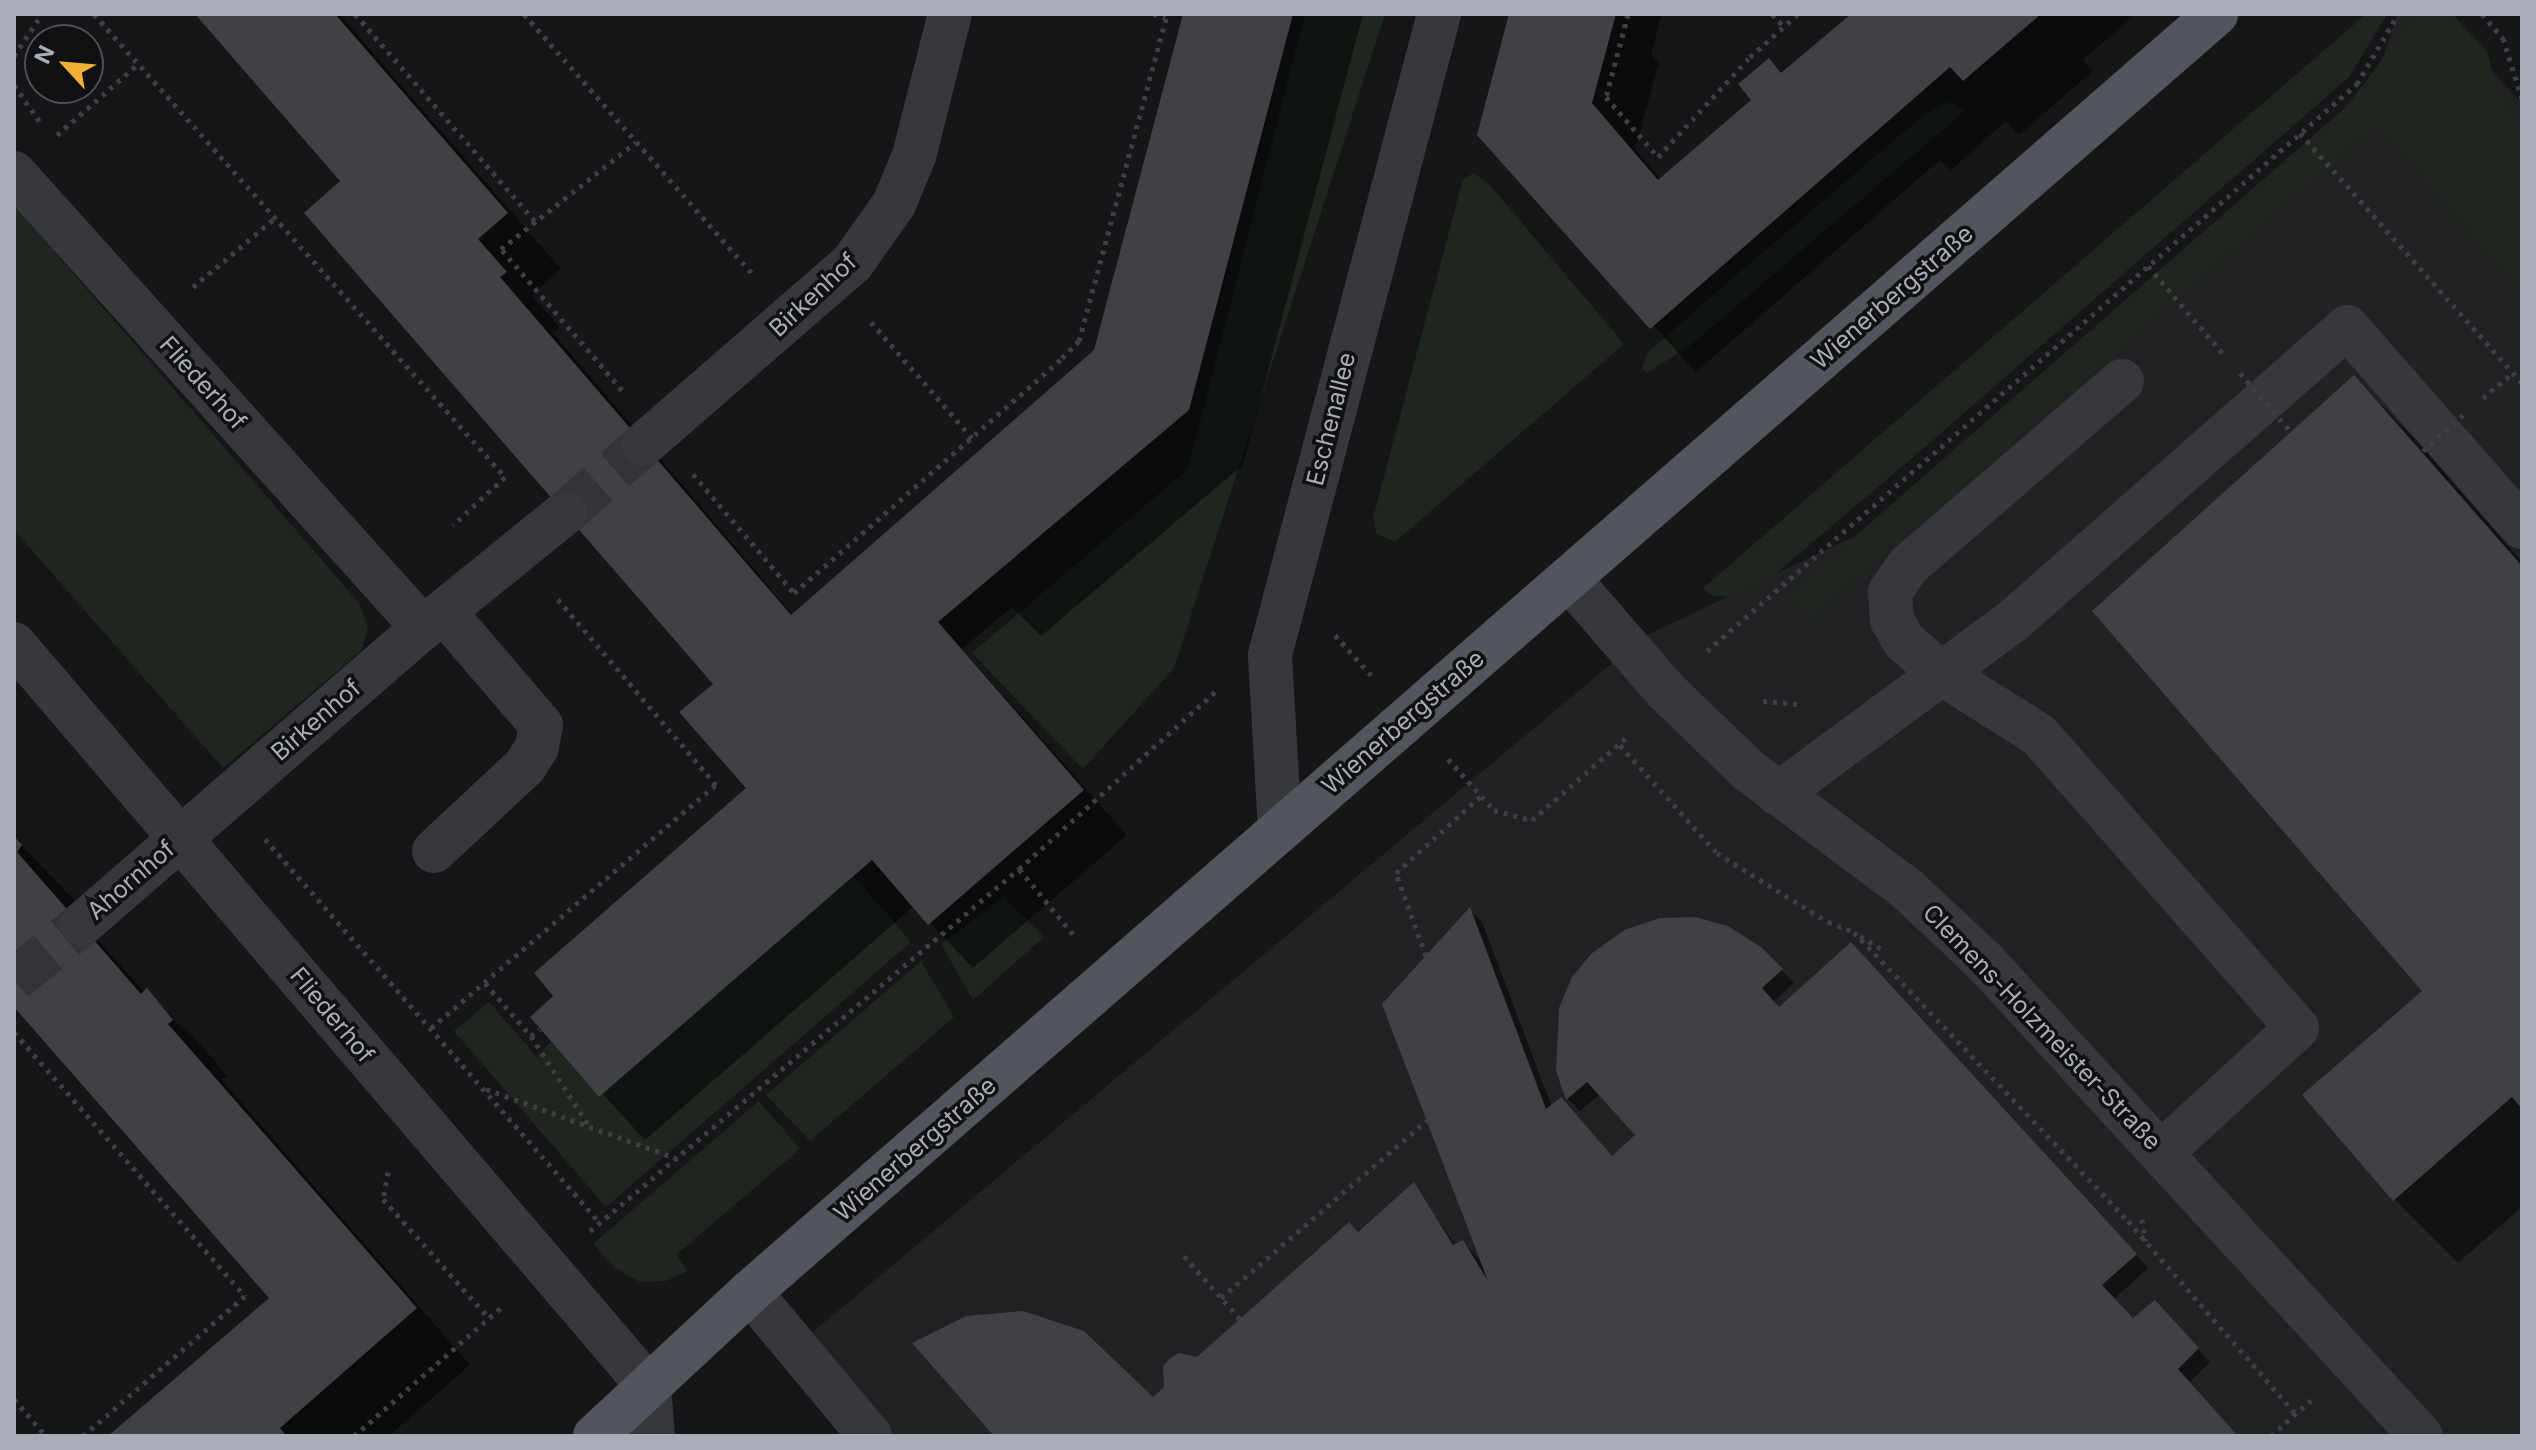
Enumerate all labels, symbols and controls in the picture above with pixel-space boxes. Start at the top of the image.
north arrow [24,24,104,104]
text: N [29,41,60,68]
street label: Wienerbergstraße [1805,219,1979,375]
street label: Birkenhof [763,247,863,343]
street label: Fliederhof [154,331,252,435]
street label: Eschenallee [1301,349,1361,489]
street label: Wienerbergstraße [1316,644,1490,800]
street label: Birkenhof [265,673,367,767]
street label: Ahornhof [81,834,181,926]
street label: Clemens-Holzmeister-Straße [1917,898,2167,1156]
street label: Fliederhof [284,962,380,1068]
street label: Wienerbergstraße [828,1071,1002,1227]

